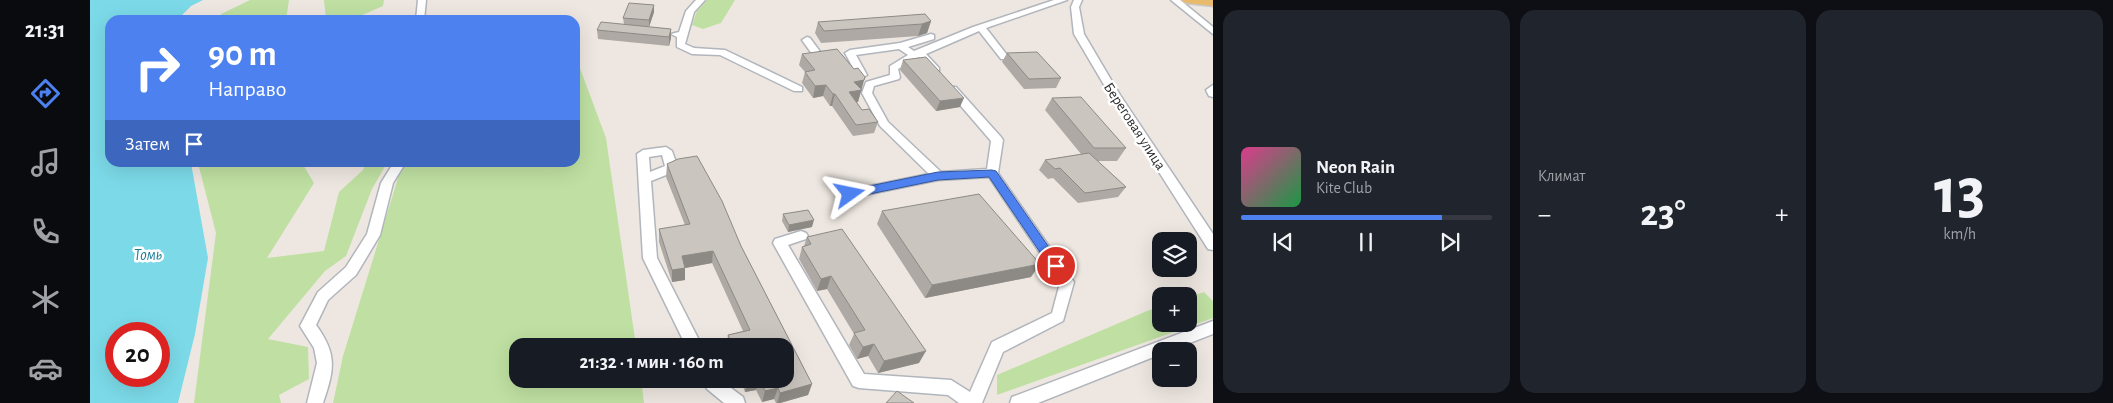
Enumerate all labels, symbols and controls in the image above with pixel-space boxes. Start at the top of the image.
text: 21:31 [25,19,65,41]
icon: right [125,35,190,100]
text: 90 m [208,37,277,72]
icon: directions [28,76,63,111]
text: Направо [208,78,286,100]
street label: Береговая улица [1101,80,1168,173]
icon: arrive [180,130,208,158]
text: Затем [125,135,170,154]
icon: music [28,145,63,180]
text: Neon Rain [1316,158,1395,177]
text: 13 [1934,160,1985,225]
position arrow [823,167,875,219]
text: Климат [1538,168,1585,184]
text: Kite Club [1316,180,1372,196]
text: 23° [1640,195,1686,233]
text: − [1538,201,1551,229]
text: + [1775,201,1788,229]
icon: phone [28,214,63,249]
text: km/h [1943,226,1976,242]
icon: previous [1269,228,1297,256]
icon: pause [1352,228,1380,256]
icon: next [1436,228,1464,256]
map controls [1152,232,1197,387]
button: layers [1152,232,1197,277]
pin [1035,245,1077,287]
water label: Томь [134,247,162,263]
icon: arrive [1042,252,1070,280]
icon: climate [28,282,63,317]
button: + [1152,287,1197,332]
speed limit sign: 20 [105,322,170,387]
button: − [1152,342,1197,387]
icon: car [28,351,63,386]
text: 21:32 · 1 мин · 160 m [580,353,723,372]

